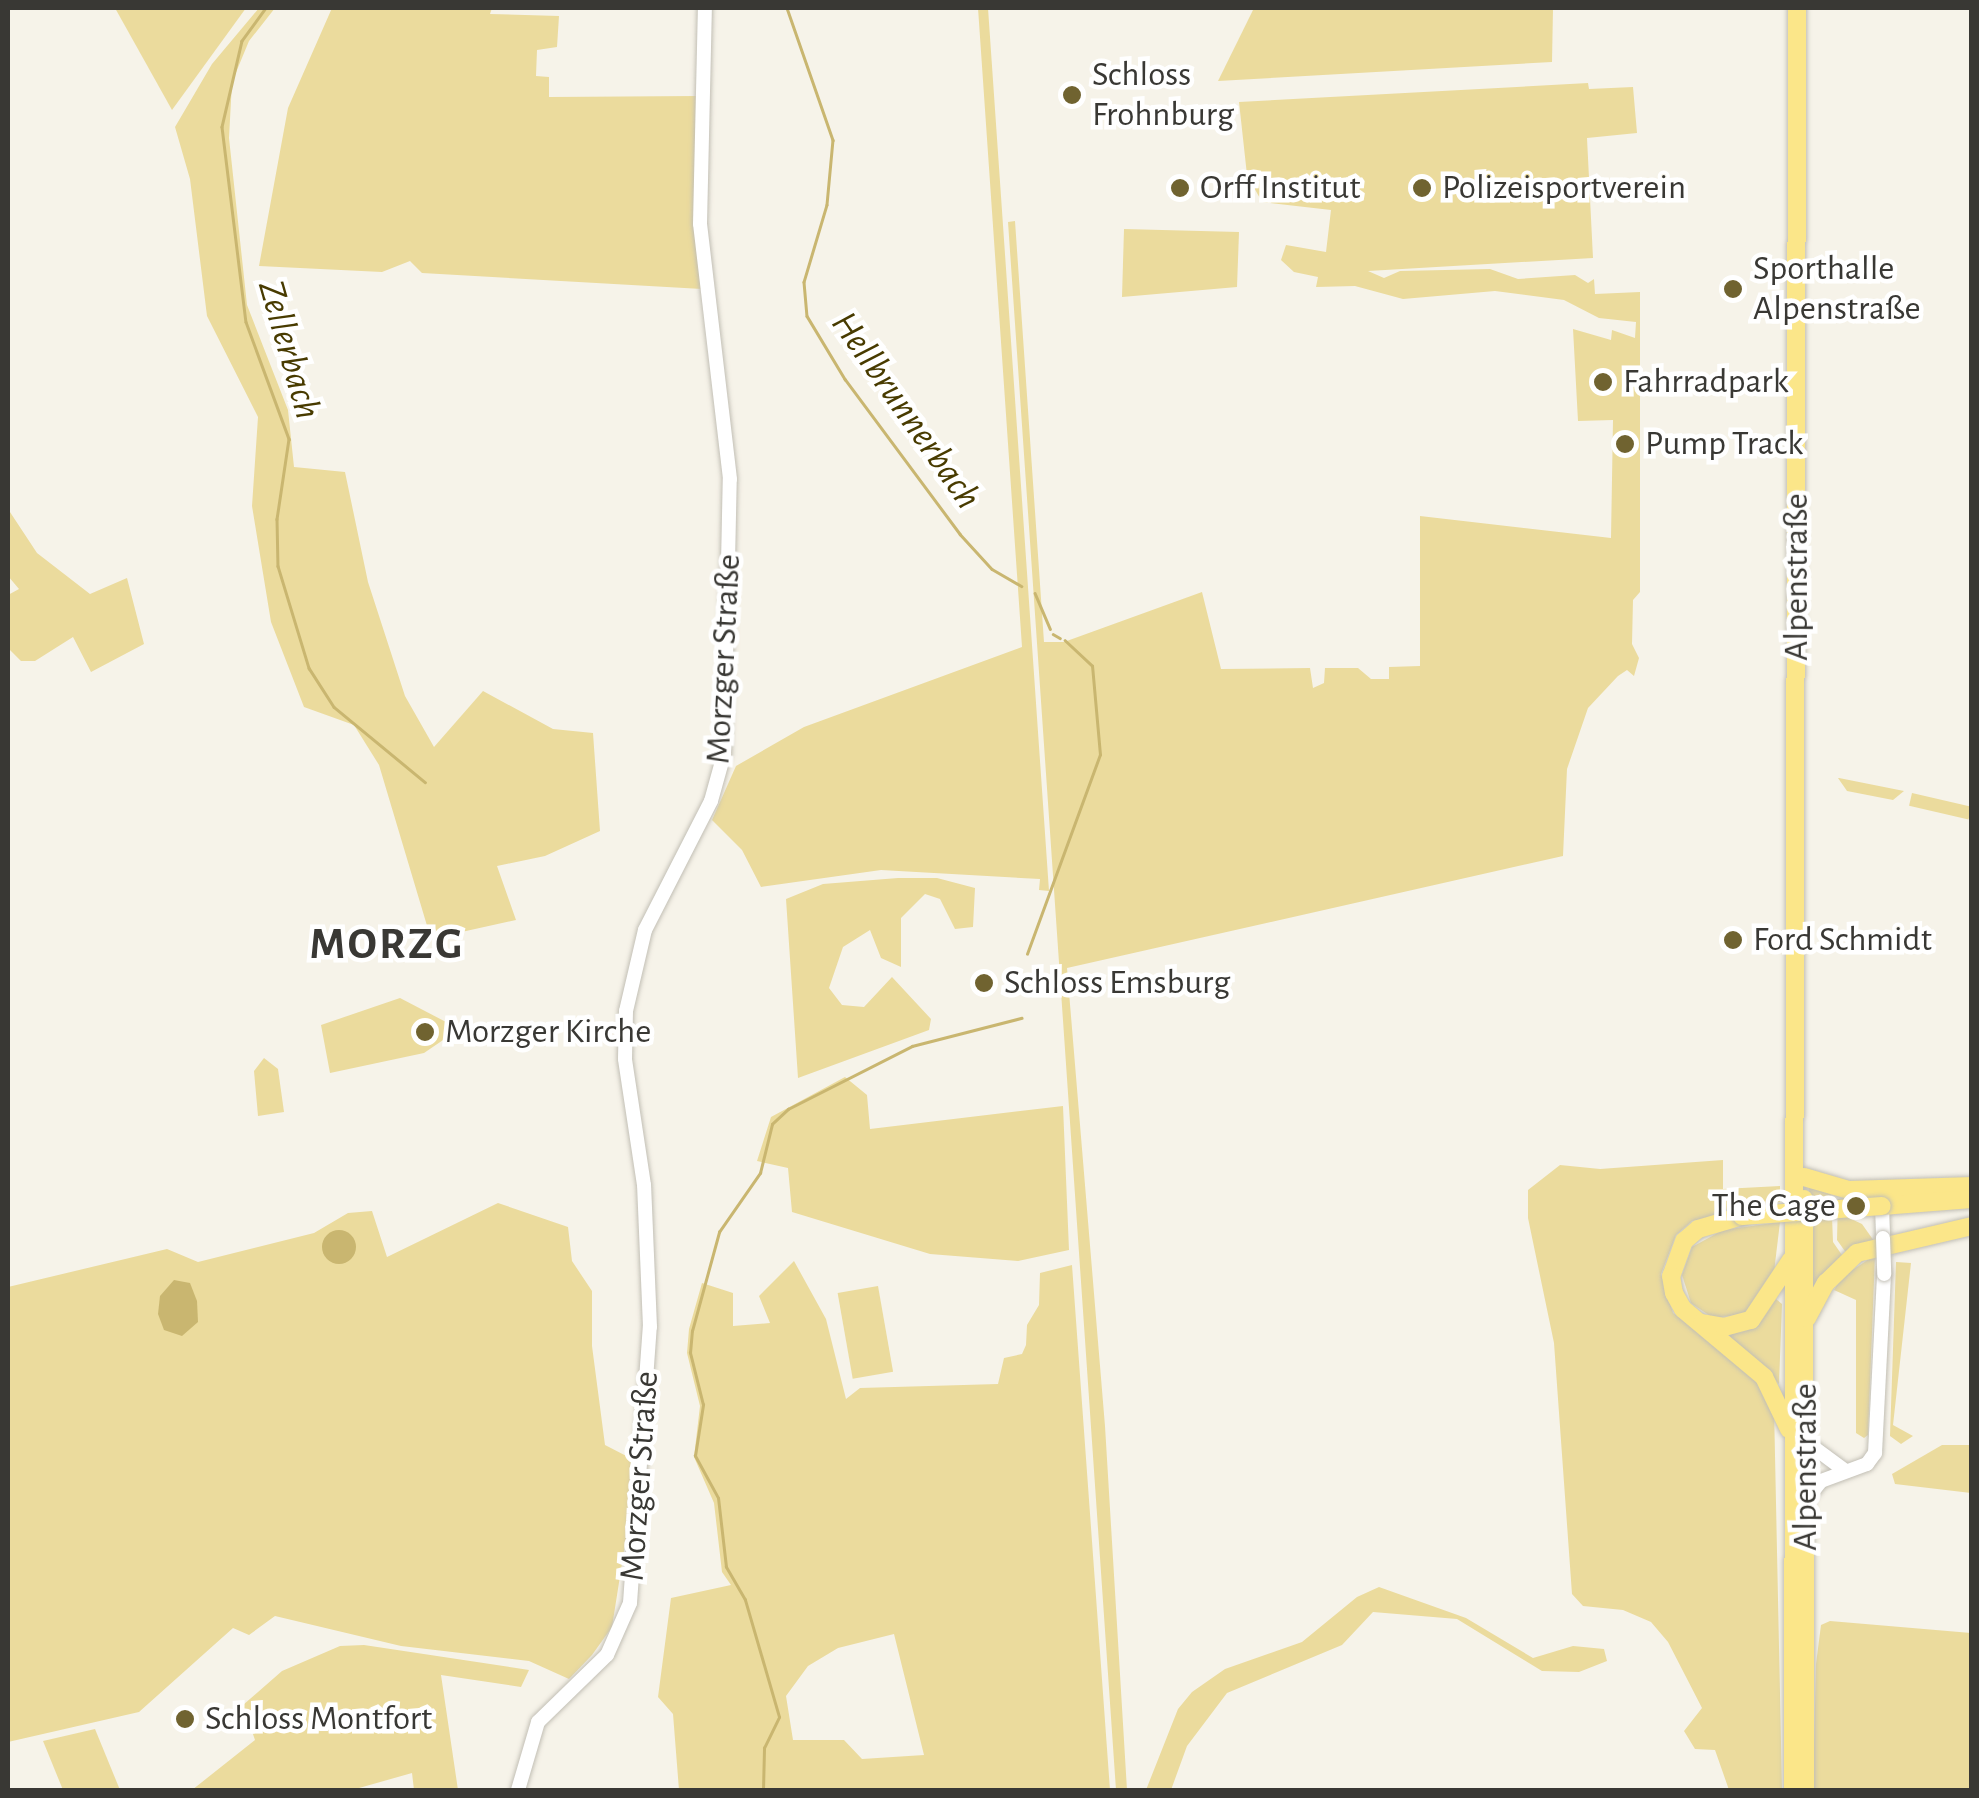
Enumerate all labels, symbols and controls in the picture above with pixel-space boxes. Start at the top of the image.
place label: Schloss Frohnburg [1092,54,1234,136]
marker: Schloss Frohnburg [1061,84,1083,106]
place label: Orff Institut [1200,167,1360,209]
place label: Polizeisportverein [1442,167,1686,209]
marker: Orff Institut [1169,177,1191,199]
marker: Polizeisportverein [1411,177,1433,199]
place label: Sporthalle Alpenstraße [1753,248,1921,330]
water label: Zellerbach [247,275,329,425]
marker: Sporthalle Alpenstraße [1722,278,1744,300]
water label: Hellbrunnerbach [820,303,990,519]
place label: Fahrradpark [1623,361,1789,403]
marker: Fahrradpark [1592,371,1614,393]
place label: Pump Track [1645,423,1803,465]
marker: Pump Track [1614,433,1636,455]
street label: Alpenstraße [1776,493,1818,661]
street label: Morzger Straße [698,553,750,765]
district label: MORZG [309,918,465,972]
place label: Ford Schmidt [1753,919,1932,961]
marker: Ford Schmidt [1722,929,1744,951]
place label: Schloss Emsburg [1004,962,1230,1004]
marker: Schloss Emsburg [973,972,995,994]
place label: Morzger Kirche [445,1011,651,1053]
marker: Morzger Kirche [414,1021,436,1043]
place label: The Cage [1712,1185,1836,1227]
marker: The Cage [1845,1195,1867,1217]
street label: Morzger Straße [612,1370,668,1582]
street label: Alpenstraße [1785,1383,1827,1551]
place label: Schloss Montfort [205,1698,432,1740]
marker: Schloss Montfort [174,1708,196,1730]

